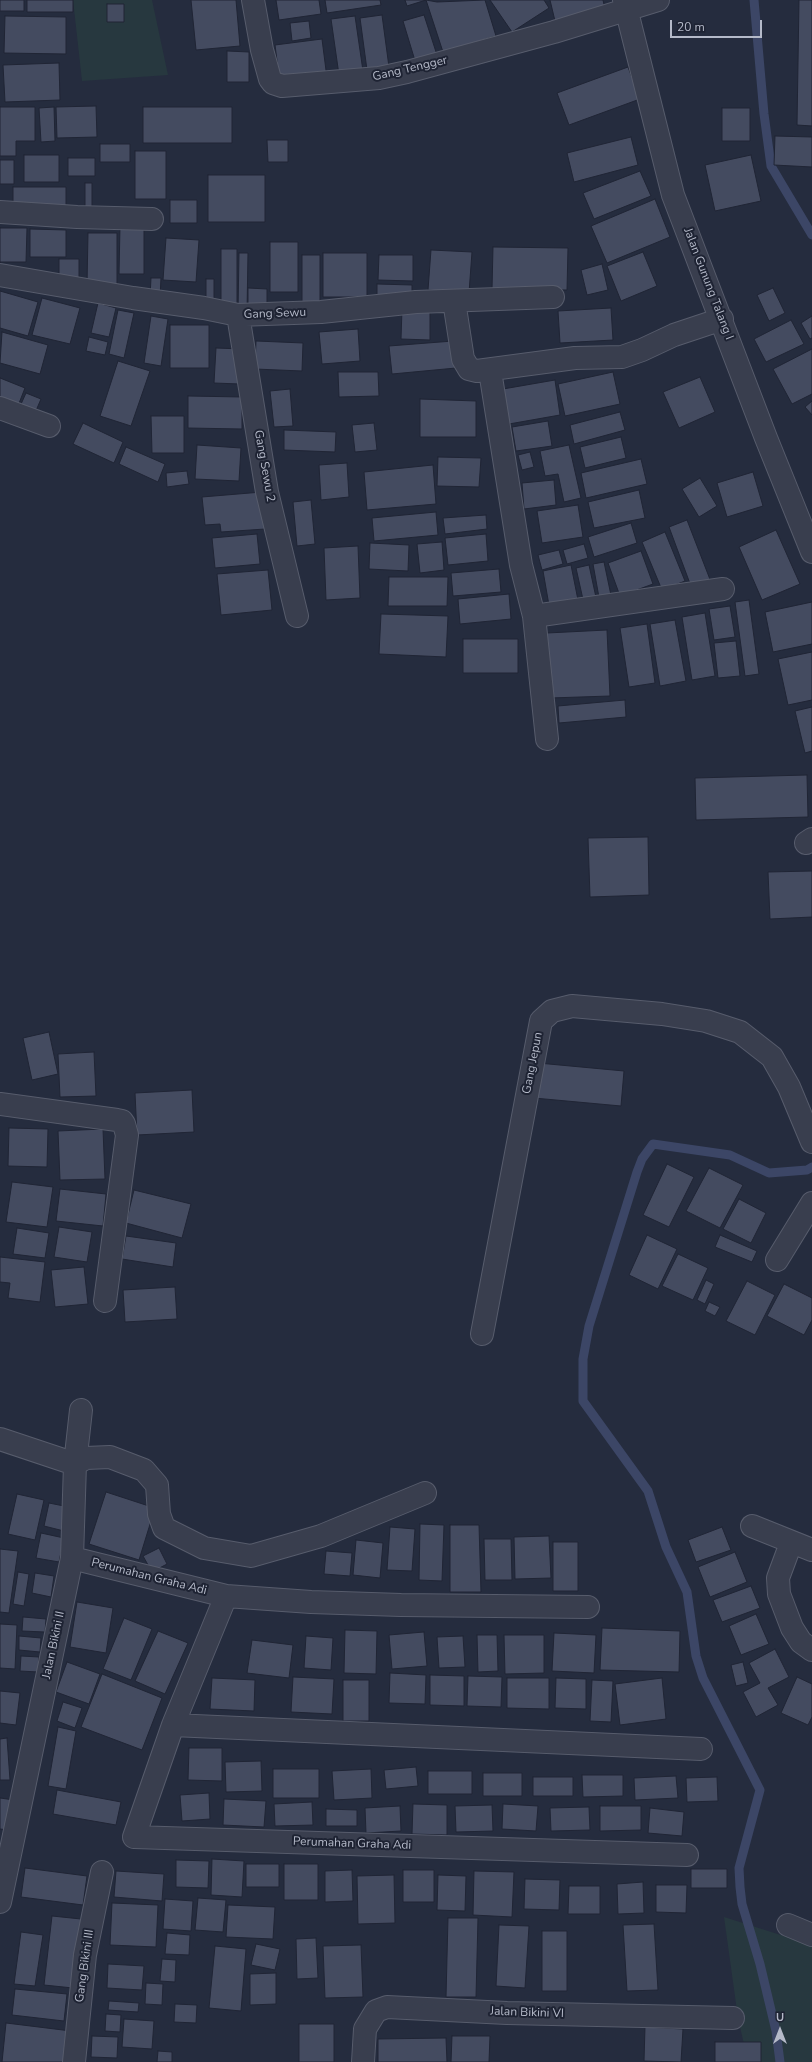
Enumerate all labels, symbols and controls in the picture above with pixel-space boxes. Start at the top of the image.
scale bar [672,12,764,38]
text: 20 m [677,19,705,35]
street label: Gang Tengger [371,53,449,85]
street label: Jalan Gunung Talang I [680,226,736,342]
street label: Gang Sewu [244,306,306,322]
street label: Gang Sewu 2 [251,429,277,503]
street label: Gang Jepun [520,1031,546,1095]
street label: Perumahan Graha Adi [90,1556,208,1598]
street label: Jalan Bikini II [40,1610,68,1680]
street label: Perumahan Graha Adi [293,1835,411,1853]
street label: Gang Bikini III [73,1929,97,2003]
street label: Jalan Bikini VI [490,2005,564,2021]
north arrow [760,2010,800,2050]
text: U [776,2010,784,2025]

